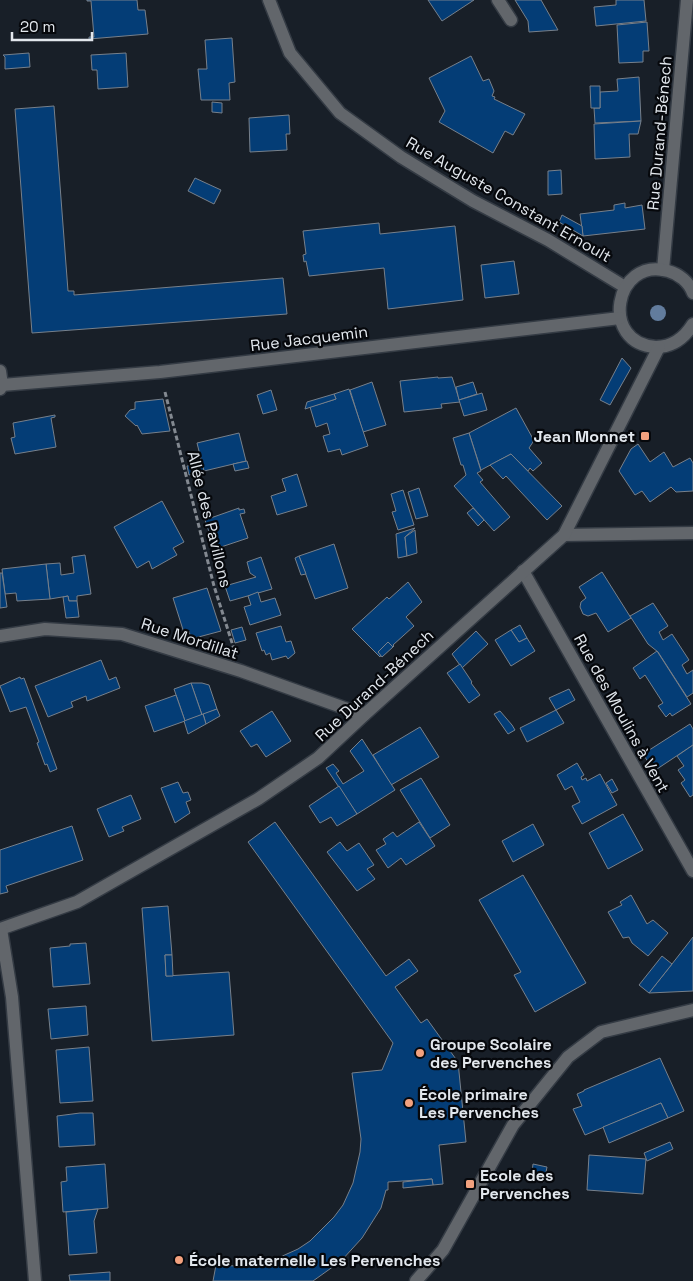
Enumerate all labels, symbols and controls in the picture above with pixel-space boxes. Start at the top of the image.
scale bar [12,10,92,42]
text: 20 m [20,17,55,36]
street label: Rue Durand-Bénech [642,55,677,211]
street label: Rue Auguste Constant Ernoult [402,132,615,267]
street label: Rue Jacquemin [249,321,369,356]
place label: Jean Monnet [534,426,635,447]
marker: Jean Monnet [639,430,651,442]
street label: Allée des Pavillons [182,449,237,590]
street label: Rue Mordillat [139,613,241,664]
street label: Rue Durand-Bénech [311,625,438,746]
street label: Rue des Moulins à Vent [569,630,674,796]
place label: Groupe Scolaire des Pervenches [430,1034,552,1073]
marker: Groupe Scolaire des Pervenches [414,1047,426,1059]
place label: École primaire Les Pervenches [419,1084,539,1123]
marker: École primaire Les Pervenches [403,1097,415,1109]
place label: Ecole des Pervenches [480,1165,570,1204]
marker: Ecole des Pervenches [464,1178,476,1190]
place label: École maternelle Les Pervenches [189,1250,440,1271]
marker: École maternelle Les Pervenches [173,1254,185,1266]

